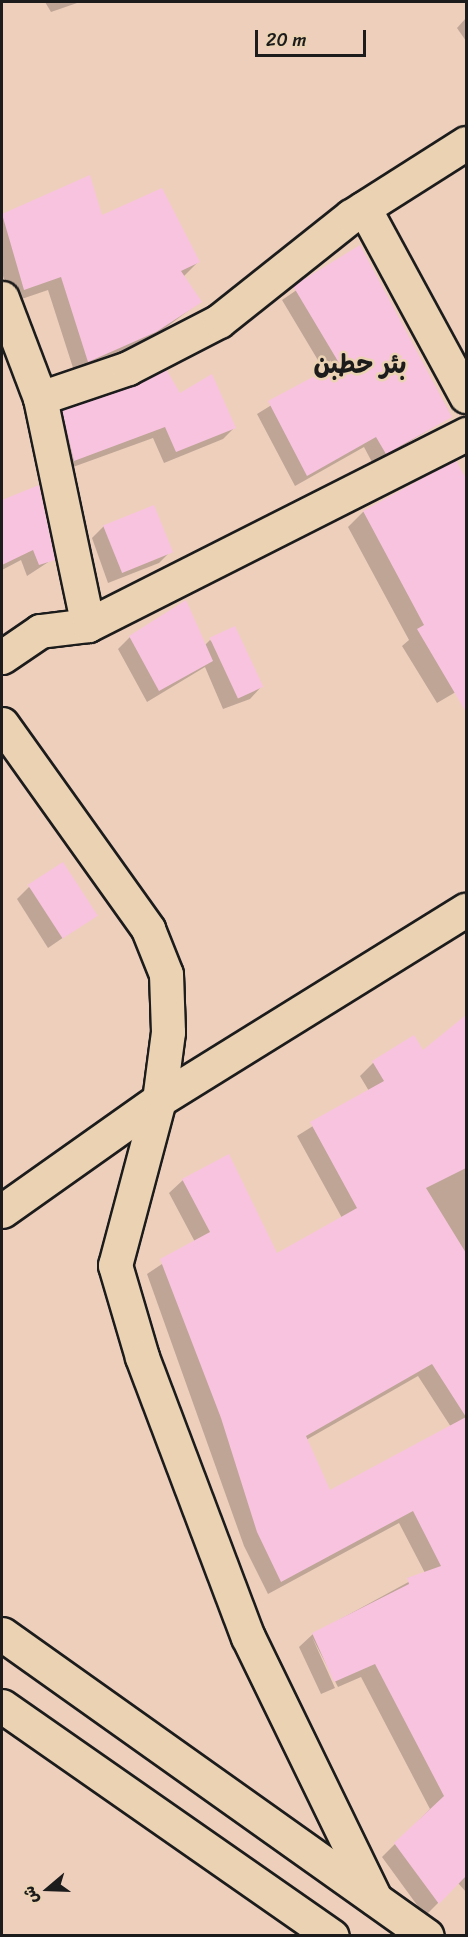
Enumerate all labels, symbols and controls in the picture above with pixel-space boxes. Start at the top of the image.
scale bar [258,18,369,56]
text: 20 m [266,24,306,56]
district label: بئر حطبن [314,349,406,381]
north arrow [18,1859,78,1919]
text: ش [14,1882,47,1908]

